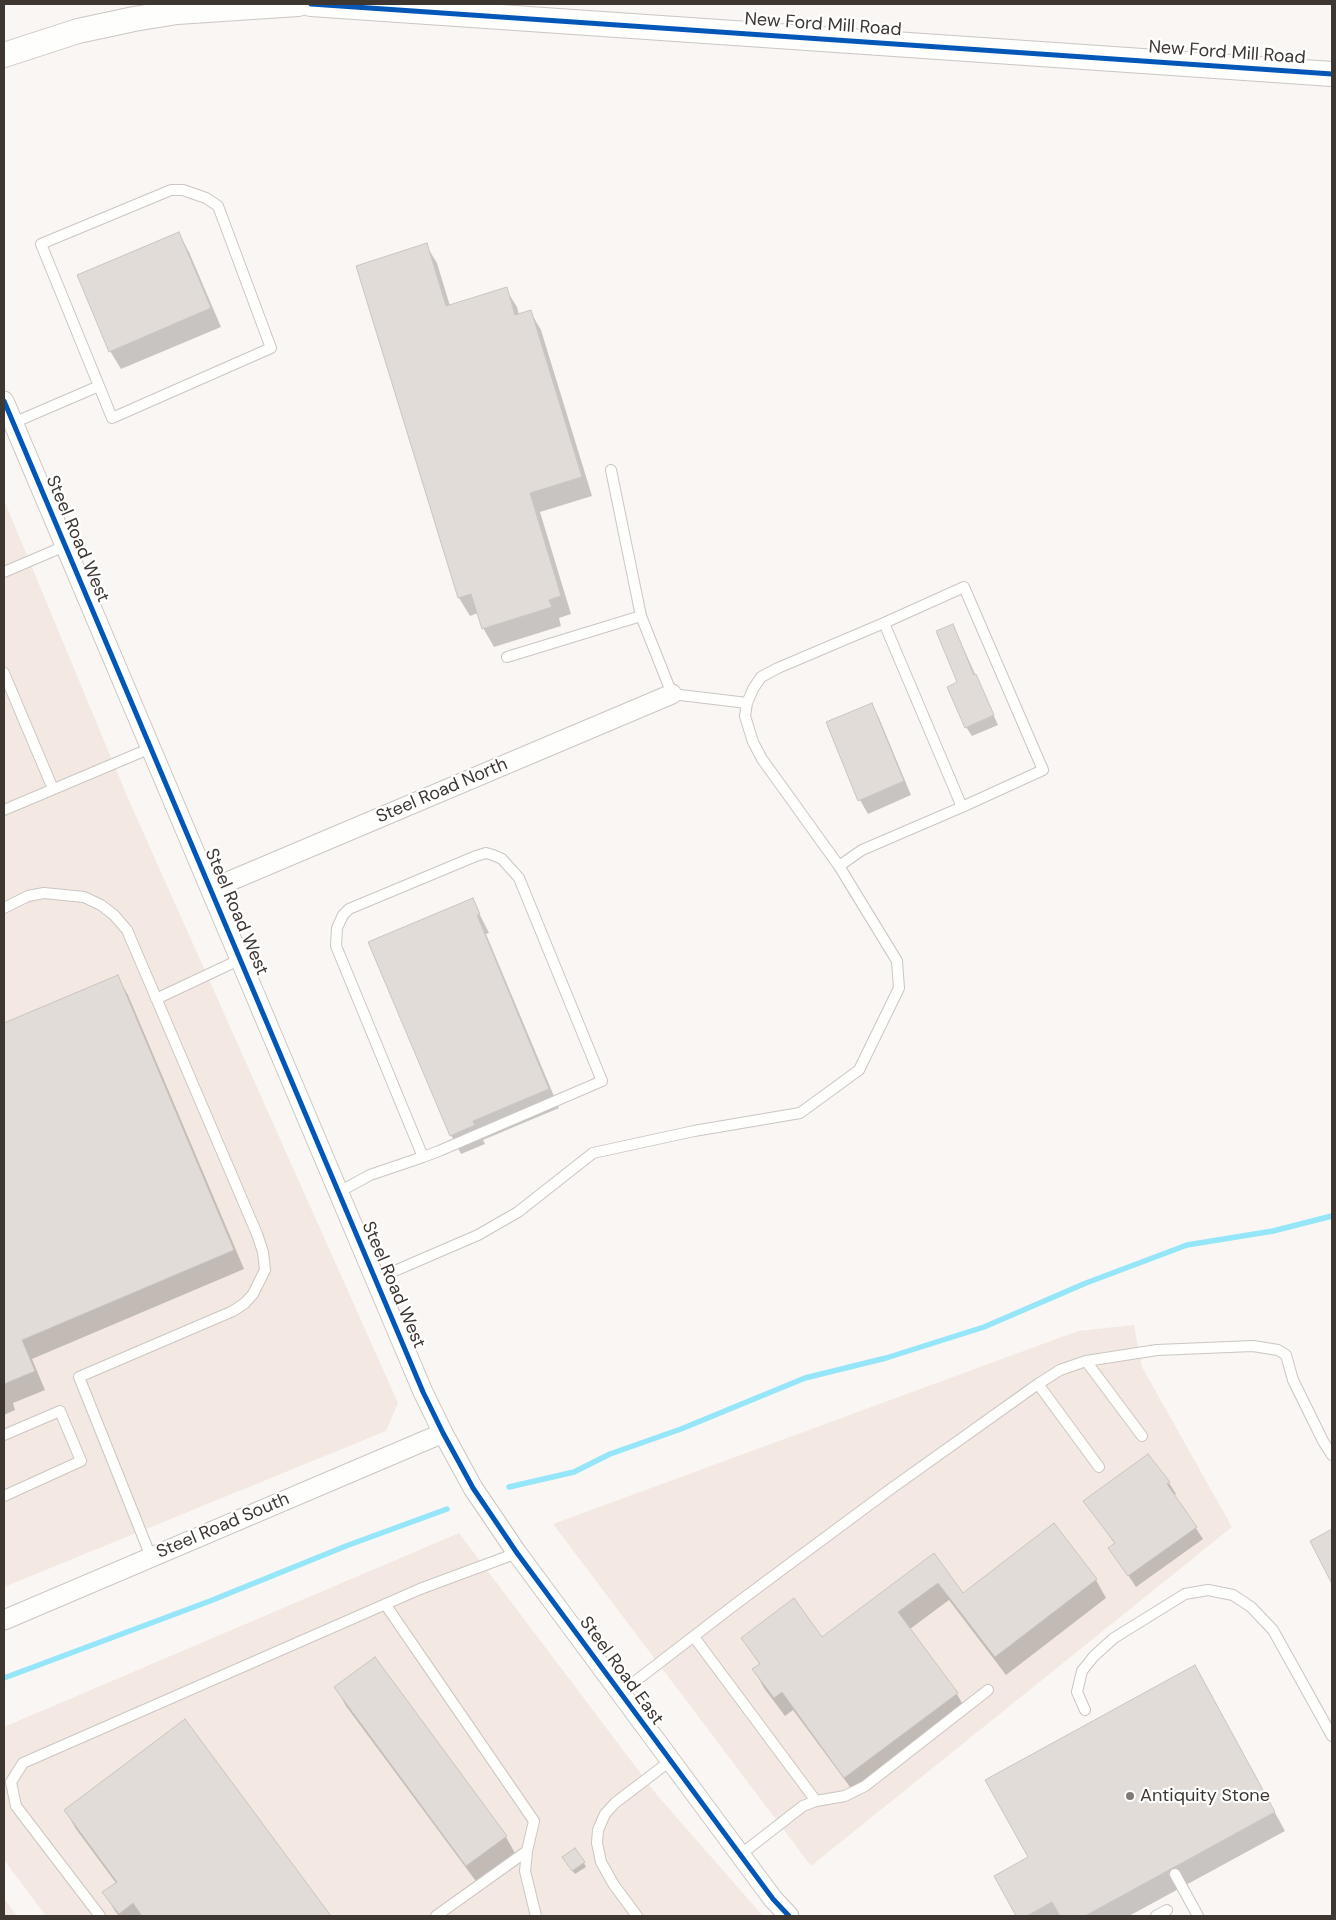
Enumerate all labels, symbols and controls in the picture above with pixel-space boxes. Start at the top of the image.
street label: New Ford Mill Road [744,9,902,41]
street label: New Ford Mill Road [1148,37,1306,69]
street label: Steel Road West [41,472,113,606]
street label: Steel Road North [373,754,511,828]
street label: Steel Road West [200,845,272,979]
street label: Steel Road West [357,1218,429,1352]
street label: Steel Road South [153,1488,293,1564]
street label: Steel Road East [574,1613,668,1729]
place label: Antiquity Stone [1140,1785,1270,1807]
marker: Antiquity Stone [1124,1790,1136,1802]

